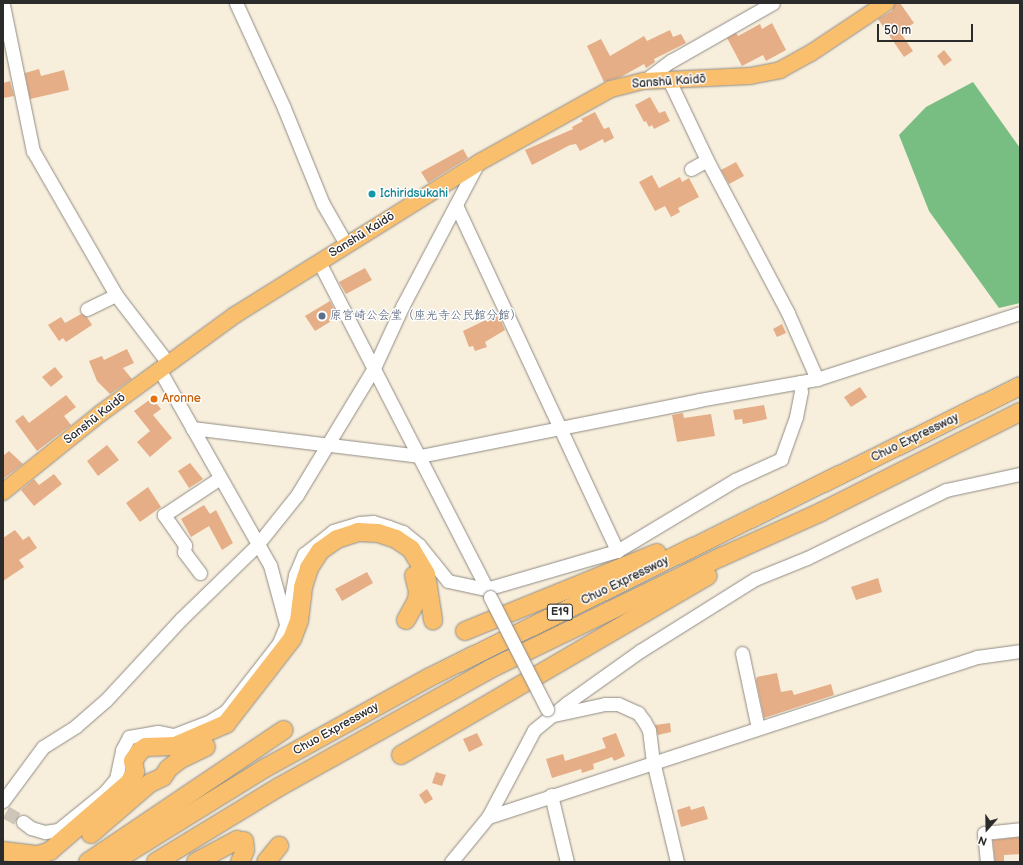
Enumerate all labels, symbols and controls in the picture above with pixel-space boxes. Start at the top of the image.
scale bar [879,16,975,42]
text: 50 m [884,23,911,38]
street label: Sanshū Kaidō [631,72,707,92]
place label: Ichiridsukahi [380,187,448,201]
marker: Ichiridsukahi [367,189,377,199]
street label: Sanshū Kaidō [327,209,397,261]
place label: 原宮崎公会堂（座光寺公民館分館） [330,309,522,323]
marker: 原宮崎公会堂（座光寺公民館分館） [317,311,327,321]
street label: Sanshū Kaidō [61,390,129,448]
place label: Aronne [162,392,201,406]
marker: Aronne [149,394,159,404]
street label: Chuo Expressway [869,411,961,465]
street label: Chuo Expressway [579,554,671,608]
road number: E19 [546,603,574,621]
street label: Chuo Expressway [291,700,381,758]
north arrow [967,809,1007,849]
text: N [977,833,989,848]

